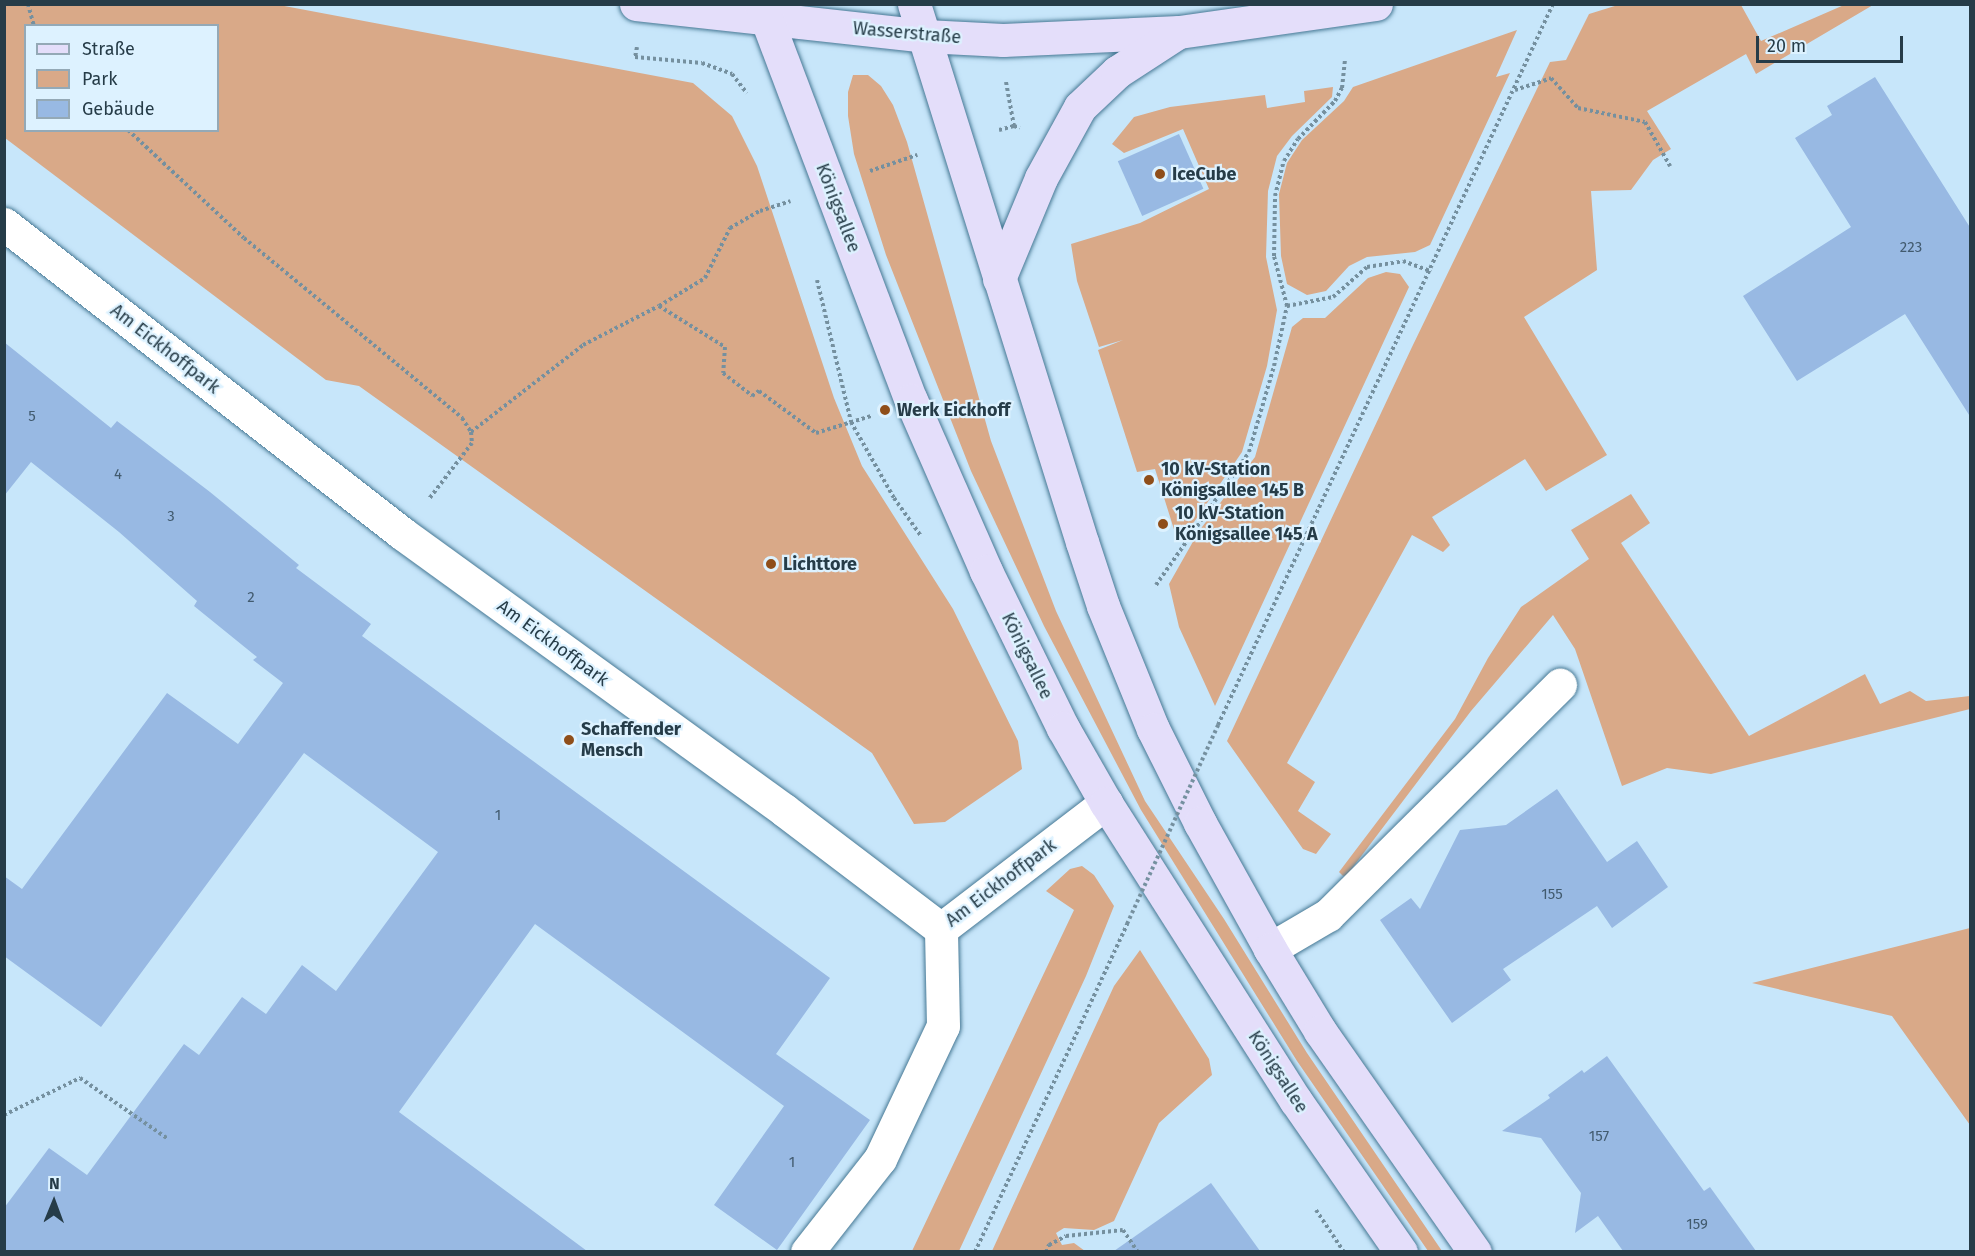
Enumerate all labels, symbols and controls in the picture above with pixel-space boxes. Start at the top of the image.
street label: Wasserstraße [852,18,962,48]
legend [24,24,219,132]
scale bar [1759,24,1906,62]
text: 20 m [1767,35,1806,57]
text: Straße [82,38,135,60]
text: Park [82,68,117,90]
text: Gebäude [82,98,155,120]
street label: Königsallee [811,160,865,256]
place label: IceCube [1172,163,1237,185]
marker: IceCube [1153,167,1167,181]
house number: 223 [1900,239,1922,257]
street label: Am Eickhoffpark [106,300,224,398]
place label: Werk Eickhoff [897,399,1010,421]
marker: Werk Eickhoff [878,403,892,417]
house number: 5 [28,408,36,426]
place label: 10 kV-Station Königsallee 145 B [1161,459,1304,502]
house number: 4 [114,466,122,484]
marker: 10 kV-Station Königsallee 145 B [1142,473,1156,487]
place label: 10 kV-Station Königsallee 145 A [1175,503,1318,546]
house number: 3 [167,508,175,526]
marker: 10 kV-Station Königsallee 145 A [1156,517,1170,531]
place label: Lichttore [783,553,857,575]
marker: Lichttore [764,557,778,571]
house number: 2 [247,589,255,607]
street label: Am Eickhoffpark [493,595,613,691]
street label: Königsallee [997,609,1057,703]
place label: Schaffender Mensch [581,719,681,762]
marker: Schaffender Mensch [562,733,576,747]
house number: 1 [495,807,501,825]
street label: Am Eickhoffpark [942,834,1060,932]
house number: 155 [1541,886,1563,904]
street label: Königsallee [1243,1027,1313,1117]
house number: 157 [1589,1128,1609,1146]
house number: 1 [789,1154,795,1172]
north arrow [24,1172,84,1232]
text: N [49,1174,60,1193]
house number: 159 [1686,1216,1708,1234]

